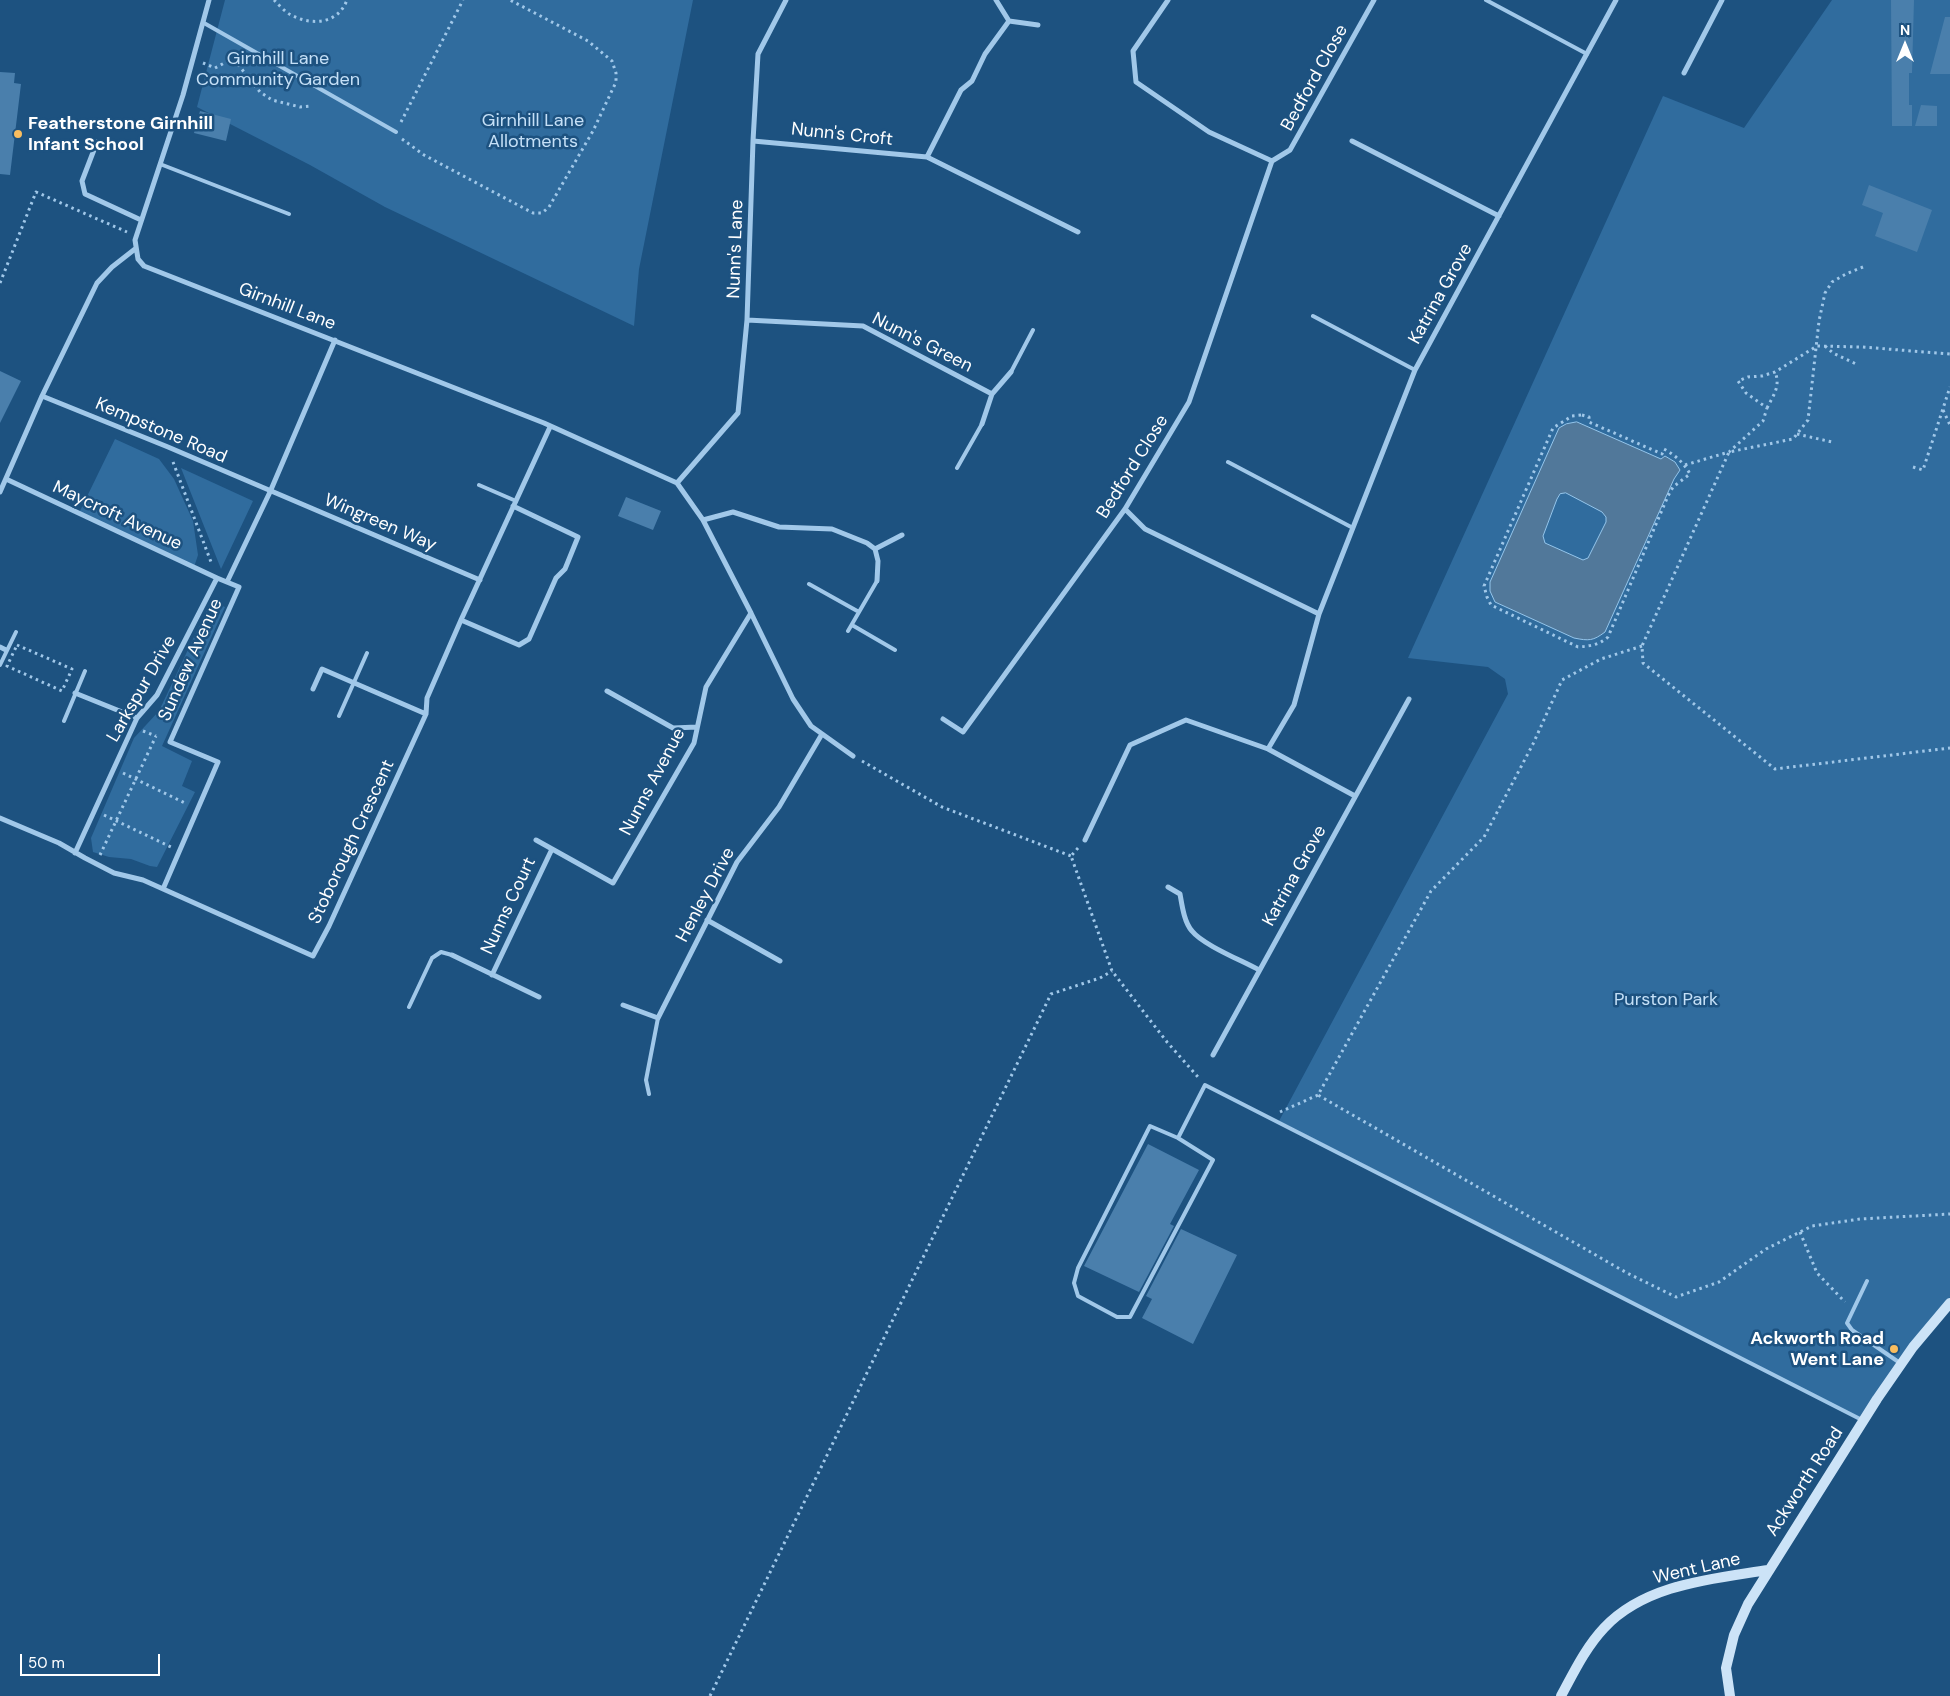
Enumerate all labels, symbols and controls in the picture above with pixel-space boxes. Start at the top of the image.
north arrow [1880,20,1930,70]
street label: Bedford Close [1277,21,1353,135]
text: N [1900,21,1910,39]
park label: Girnhill Lane Community Garden [196,48,360,90]
park label: Girnhill Lane Allotments [482,110,584,152]
place label: Featherstone Girnhill Infant School [28,113,213,156]
street label: Nunn's Croft [790,119,894,151]
marker: Featherstone Girnhill Infant School [12,128,24,140]
street label: Nunn's Lane [723,199,749,299]
street label: Katrina Grove [1404,240,1478,348]
street label: Girnhill Lane [235,279,339,335]
street label: Nunn's Green [868,308,976,378]
street label: Kempstone Road [92,394,230,468]
street label: Bedford Close [1093,411,1173,523]
street label: Maycroft Avenue [49,477,185,555]
street label: Wingreen Way [321,490,439,556]
street label: Sundew Avenue [154,595,228,725]
street label: Larkspur Drive [103,632,181,746]
street label: Nunns Avenue [616,725,690,839]
street label: Stoborough Crescent [304,756,400,928]
street label: Katrina Grove [1258,822,1332,930]
street label: Henley Drive [672,844,740,946]
street label: Nunns Court [477,854,541,958]
park label: Purston Park [1614,989,1718,1011]
place label: Ackworth Road Went Lane [1750,1328,1884,1370]
marker: Ackworth Road Went Lane [1888,1343,1900,1355]
street label: Ackworth Road [1762,1423,1848,1541]
street label: Went Lane [1651,1548,1743,1590]
scale bar [22,1644,162,1676]
text: 50 m [28,1653,65,1673]

